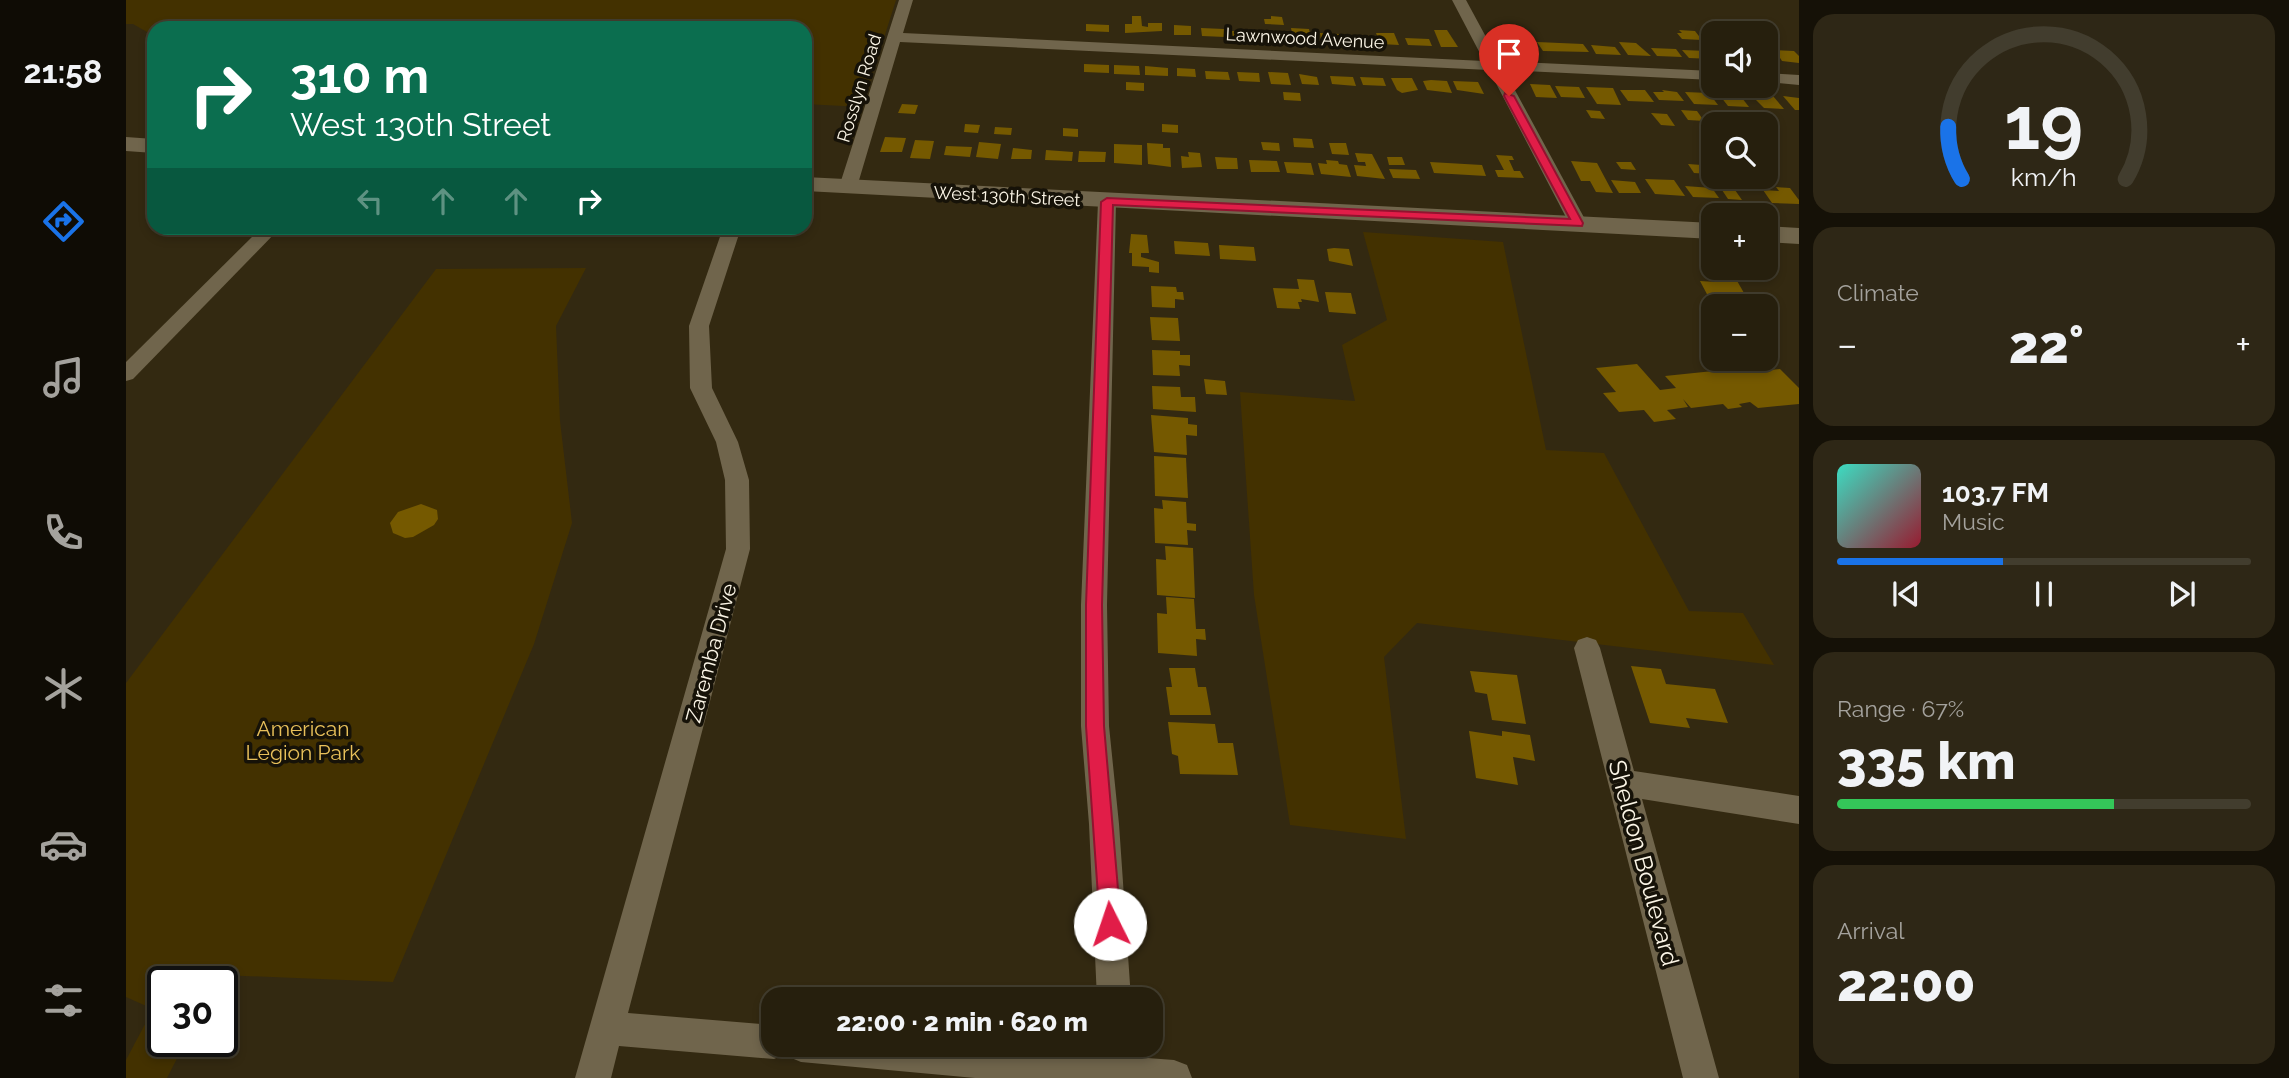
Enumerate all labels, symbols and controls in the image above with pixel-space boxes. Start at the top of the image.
map controls [1701,21,1778,371]
button: sound [1701,21,1778,98]
street label: Lawnwood Avenue [1225,23,1385,53]
pin [1479,24,1539,96]
street label: Rosslyn Road [833,31,885,145]
icon: arrive [1490,35,1528,73]
text: 310 m [290,47,429,104]
icon: right [175,49,266,140]
text: 21:58 [24,53,102,90]
text: 19 [2005,82,2083,167]
text: West 130th Street [290,106,551,143]
button: search [1701,112,1778,189]
text: km/h [2011,162,2077,192]
icon: left [351,182,389,220]
icon: ahead [424,182,462,220]
icon: ahead [497,182,535,220]
icon: right [570,182,608,220]
street label: West 130th Street [933,182,1081,210]
icon: directions [39,197,88,246]
button: + [1701,203,1778,280]
text: Climate [1837,279,1919,306]
button: − [1701,294,1778,371]
text: 22° [2009,314,2084,375]
text: − [1837,322,1857,367]
text: + [2235,322,2251,367]
icon: music [39,353,88,402]
text: 103.7 FM [1942,478,2049,508]
icon: phone [39,508,88,557]
text: Music [1942,508,2005,535]
icon: previous [1887,575,1925,613]
icon: pause [2025,575,2063,613]
icon: next [2163,575,2201,613]
street label: Zaremba Drive [680,581,742,725]
icon: climate [39,664,88,713]
text: Range · 67% [1837,695,1964,722]
park label: American Legion Park [246,716,360,765]
text: 335 km [1837,730,2016,791]
street label: Sheldon Boulevard [1603,757,1685,969]
icon: car [39,820,88,869]
position arrow [1073,887,1147,961]
text: Arrival [1837,917,1904,944]
text: 22:00 [1837,952,1975,1013]
speed limit sign: 30 [147,966,238,1057]
icon: filters [39,976,88,1025]
text: 22:00 · 2 min · 620 m [836,1007,1088,1037]

